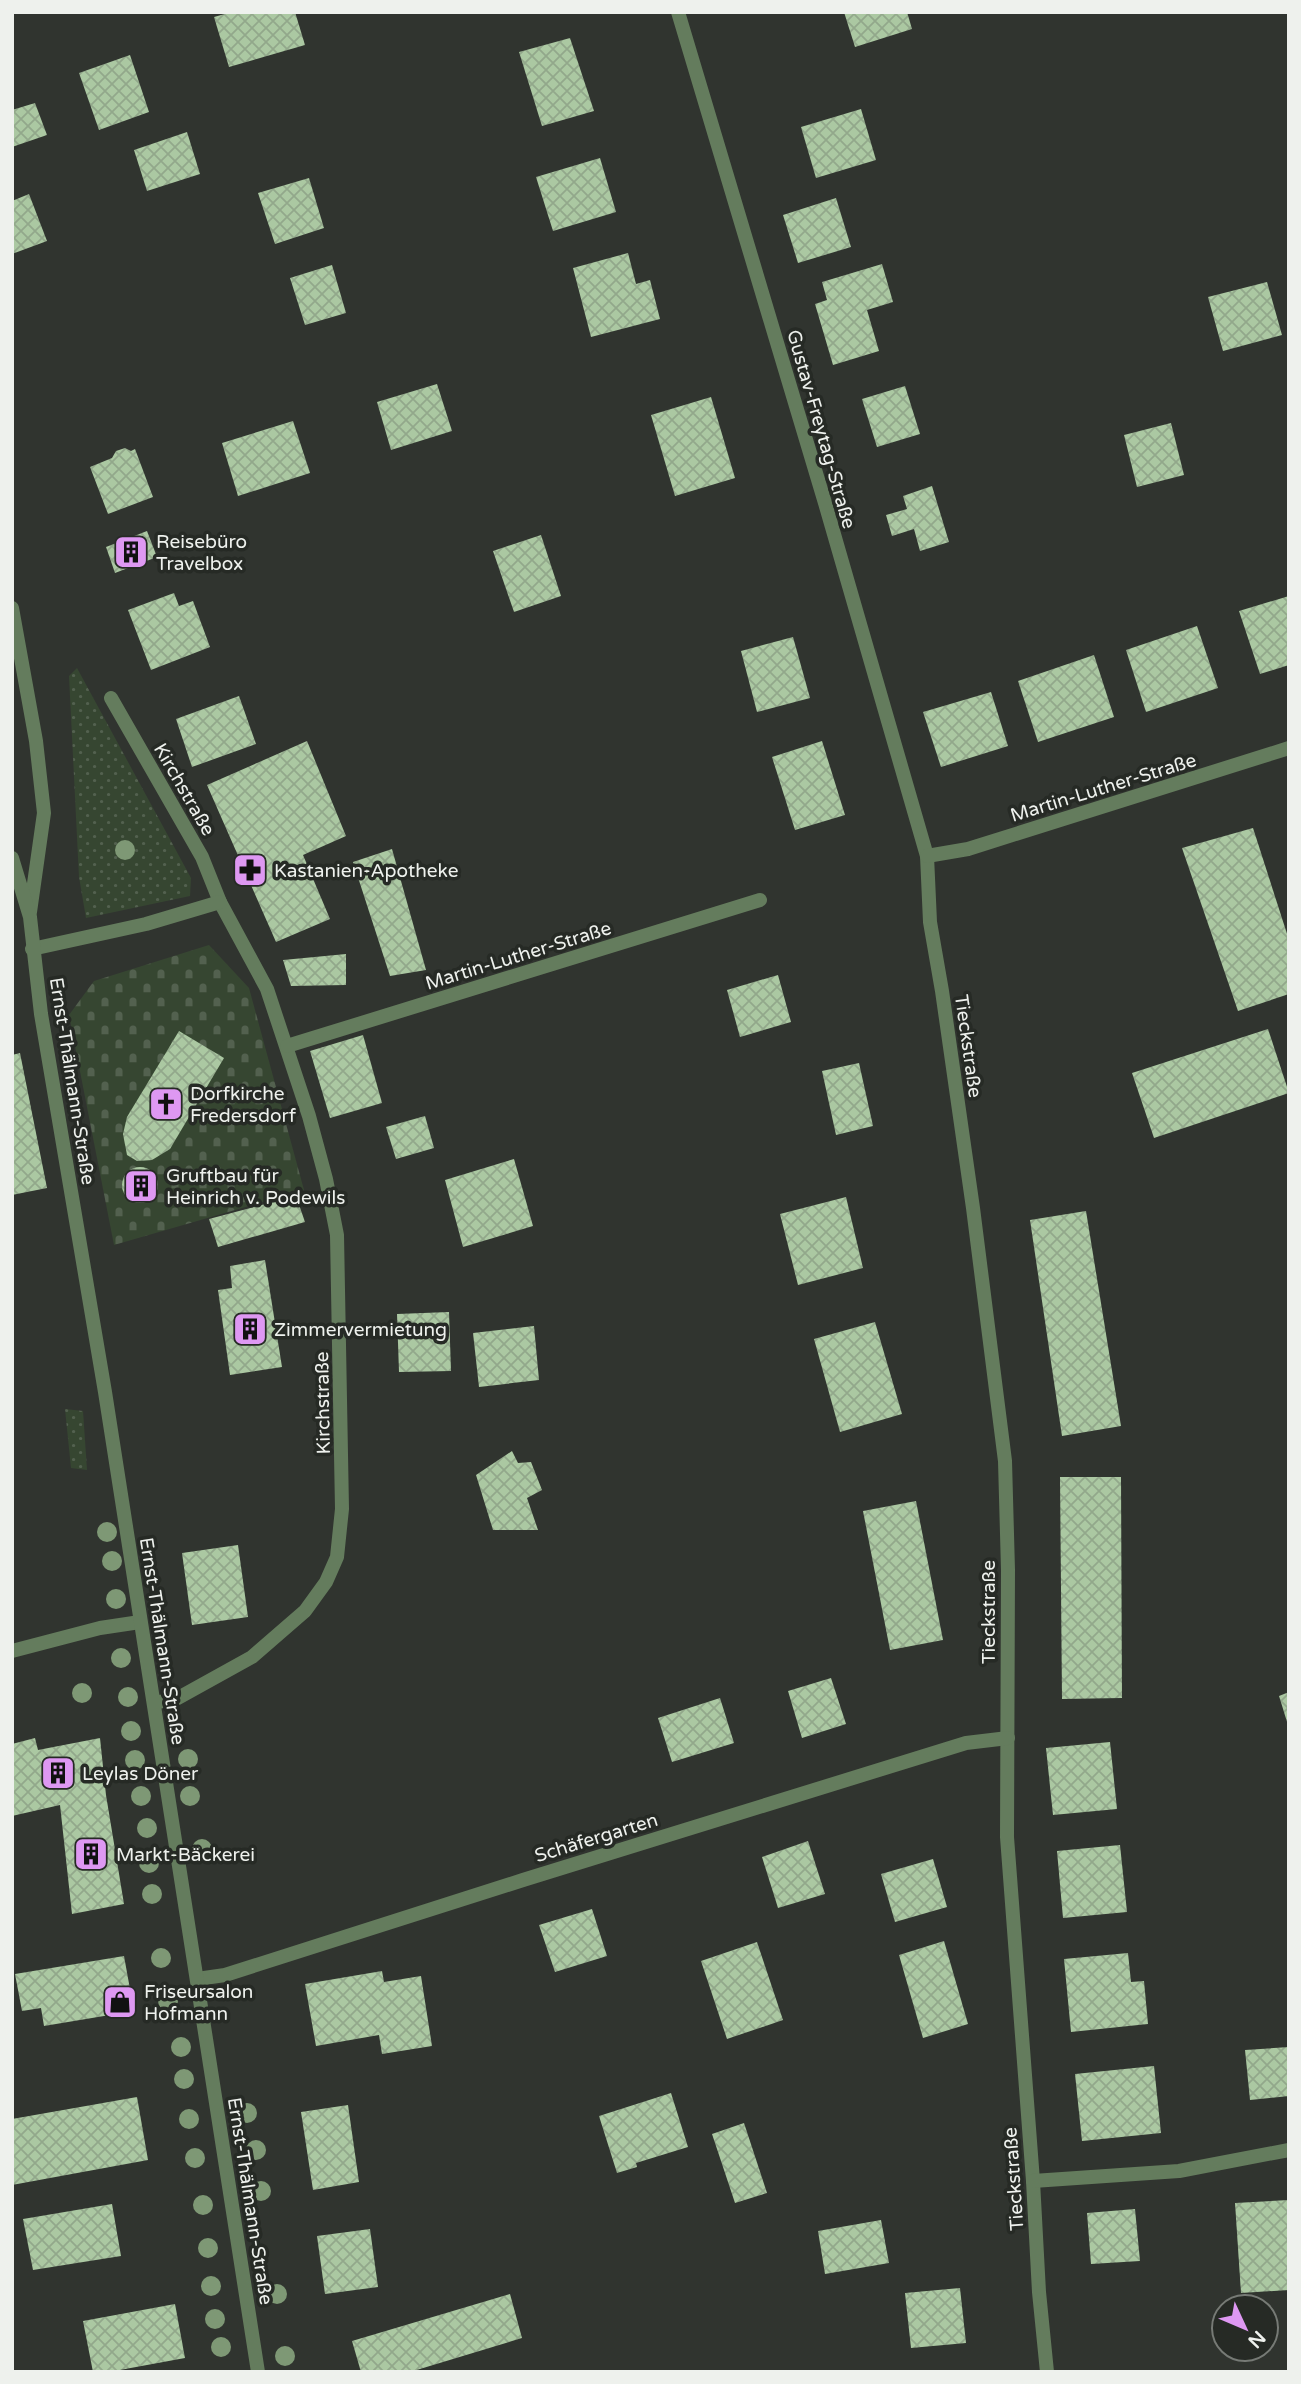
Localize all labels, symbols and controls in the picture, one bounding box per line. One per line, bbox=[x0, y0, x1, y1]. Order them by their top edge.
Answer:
street label: Gustav-Freytag-Straße bbox=[782, 327, 860, 531]
place label: Reisebüro Travelbox bbox=[156, 531, 247, 575]
building icon: Reisebüro Travelbox bbox=[112, 533, 150, 571]
street label: Kirchstraße bbox=[149, 740, 219, 839]
street label: Martin-Luther-Straße bbox=[1008, 749, 1199, 827]
pharmacy icon: Kastanien-Apotheke bbox=[231, 851, 269, 889]
place label: Kastanien-Apotheke bbox=[274, 860, 459, 882]
street label: Martin-Luther-Straße bbox=[423, 917, 614, 995]
street label: Ernst-Thälmann-Straße bbox=[45, 976, 99, 1186]
street label: Tieckstraße bbox=[950, 993, 986, 1099]
place label: Dorfkirche Fredersdorf bbox=[190, 1083, 297, 1127]
church icon: Dorfkirche Fredersdorf bbox=[147, 1085, 185, 1123]
place label: Gruftbau für Heinrich v. Podewils bbox=[166, 1165, 345, 1209]
building icon: Gruftbau für Heinrich v. Podewils bbox=[122, 1167, 160, 1205]
building icon: Zimmervermietung bbox=[231, 1310, 269, 1348]
place label: Zimmervermietung bbox=[274, 1319, 447, 1341]
street label: Kirchstraße bbox=[311, 1351, 335, 1455]
street label: Ernst-Thälmann-Straße bbox=[135, 1536, 189, 1746]
street label: Tieckstraße bbox=[978, 1560, 1000, 1664]
building icon: Leylas Döner bbox=[39, 1754, 77, 1792]
place label: Leylas Döner bbox=[82, 1763, 199, 1785]
street label: Schäfergarten bbox=[532, 1809, 661, 1867]
building icon: Markt-Bäckerei bbox=[72, 1835, 110, 1873]
place label: Markt-Bäckerei bbox=[116, 1844, 255, 1866]
place label: Friseursalon Hofmann bbox=[144, 1981, 253, 2025]
shop icon: Friseursalon Hofmann bbox=[101, 1983, 139, 2021]
street label: Ernst-Thälmann-Straße bbox=[223, 2096, 277, 2306]
street label: Tieckstraße bbox=[999, 2126, 1029, 2231]
north arrow bbox=[1210, 2293, 1280, 2363]
text: N bbox=[1243, 2326, 1270, 2352]

